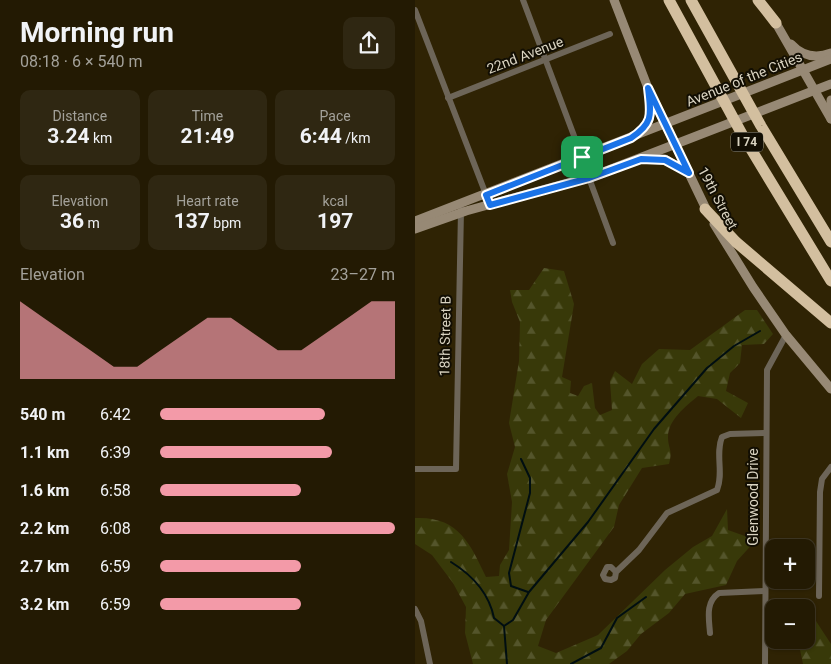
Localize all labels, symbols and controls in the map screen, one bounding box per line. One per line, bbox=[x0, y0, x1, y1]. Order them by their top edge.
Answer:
text: Morning run bbox=[20, 16, 174, 49]
button: share bbox=[343, 17, 395, 69]
street label: 22nd Avenue bbox=[484, 33, 566, 77]
street label: Avenue of the Cities bbox=[684, 48, 804, 110]
text: 08:18 · 6 × 540 m bbox=[20, 52, 142, 71]
text: Distance bbox=[53, 108, 107, 124]
text: Time bbox=[192, 108, 223, 124]
text: Pace bbox=[320, 108, 351, 124]
text: 3.24 bbox=[47, 124, 90, 148]
text: 21:49 bbox=[180, 124, 235, 148]
text: 6:44 bbox=[300, 124, 342, 148]
text: km bbox=[90, 130, 112, 146]
text: /km bbox=[342, 130, 371, 146]
road number: I 74 bbox=[731, 132, 763, 152]
pin bbox=[561, 136, 603, 178]
icon: arrive bbox=[568, 143, 596, 171]
street label: 19th Street bbox=[695, 164, 741, 232]
text: Elevation bbox=[51, 193, 108, 209]
text: Heart rate bbox=[176, 193, 239, 209]
text: kcal bbox=[323, 193, 348, 209]
text: 36 bbox=[60, 209, 84, 233]
text: 137 bbox=[174, 209, 210, 233]
text: 197 bbox=[317, 209, 353, 233]
text: m bbox=[84, 215, 100, 231]
text: bpm bbox=[210, 215, 241, 231]
text: Elevation bbox=[20, 265, 85, 284]
text: 23–27 m bbox=[331, 265, 395, 284]
street label: 18th Street B bbox=[436, 296, 454, 376]
text: 540 m bbox=[20, 405, 65, 424]
text: 6:42 bbox=[100, 405, 131, 424]
text: 1.1 km bbox=[20, 443, 69, 462]
text: 6:39 bbox=[100, 443, 131, 462]
street label: Glenwood Drive bbox=[745, 448, 761, 546]
text: 1.6 km bbox=[20, 481, 69, 500]
text: 6:58 bbox=[100, 481, 131, 500]
text: 2.2 km bbox=[20, 519, 69, 538]
text: 6:08 bbox=[100, 519, 131, 538]
map controls bbox=[765, 539, 815, 649]
button: + bbox=[765, 539, 815, 589]
text: 2.7 km bbox=[20, 557, 69, 576]
text: 6:59 bbox=[100, 557, 131, 576]
text: 3.2 km bbox=[20, 595, 69, 614]
text: 6:59 bbox=[100, 595, 131, 614]
button: − bbox=[765, 599, 815, 649]

